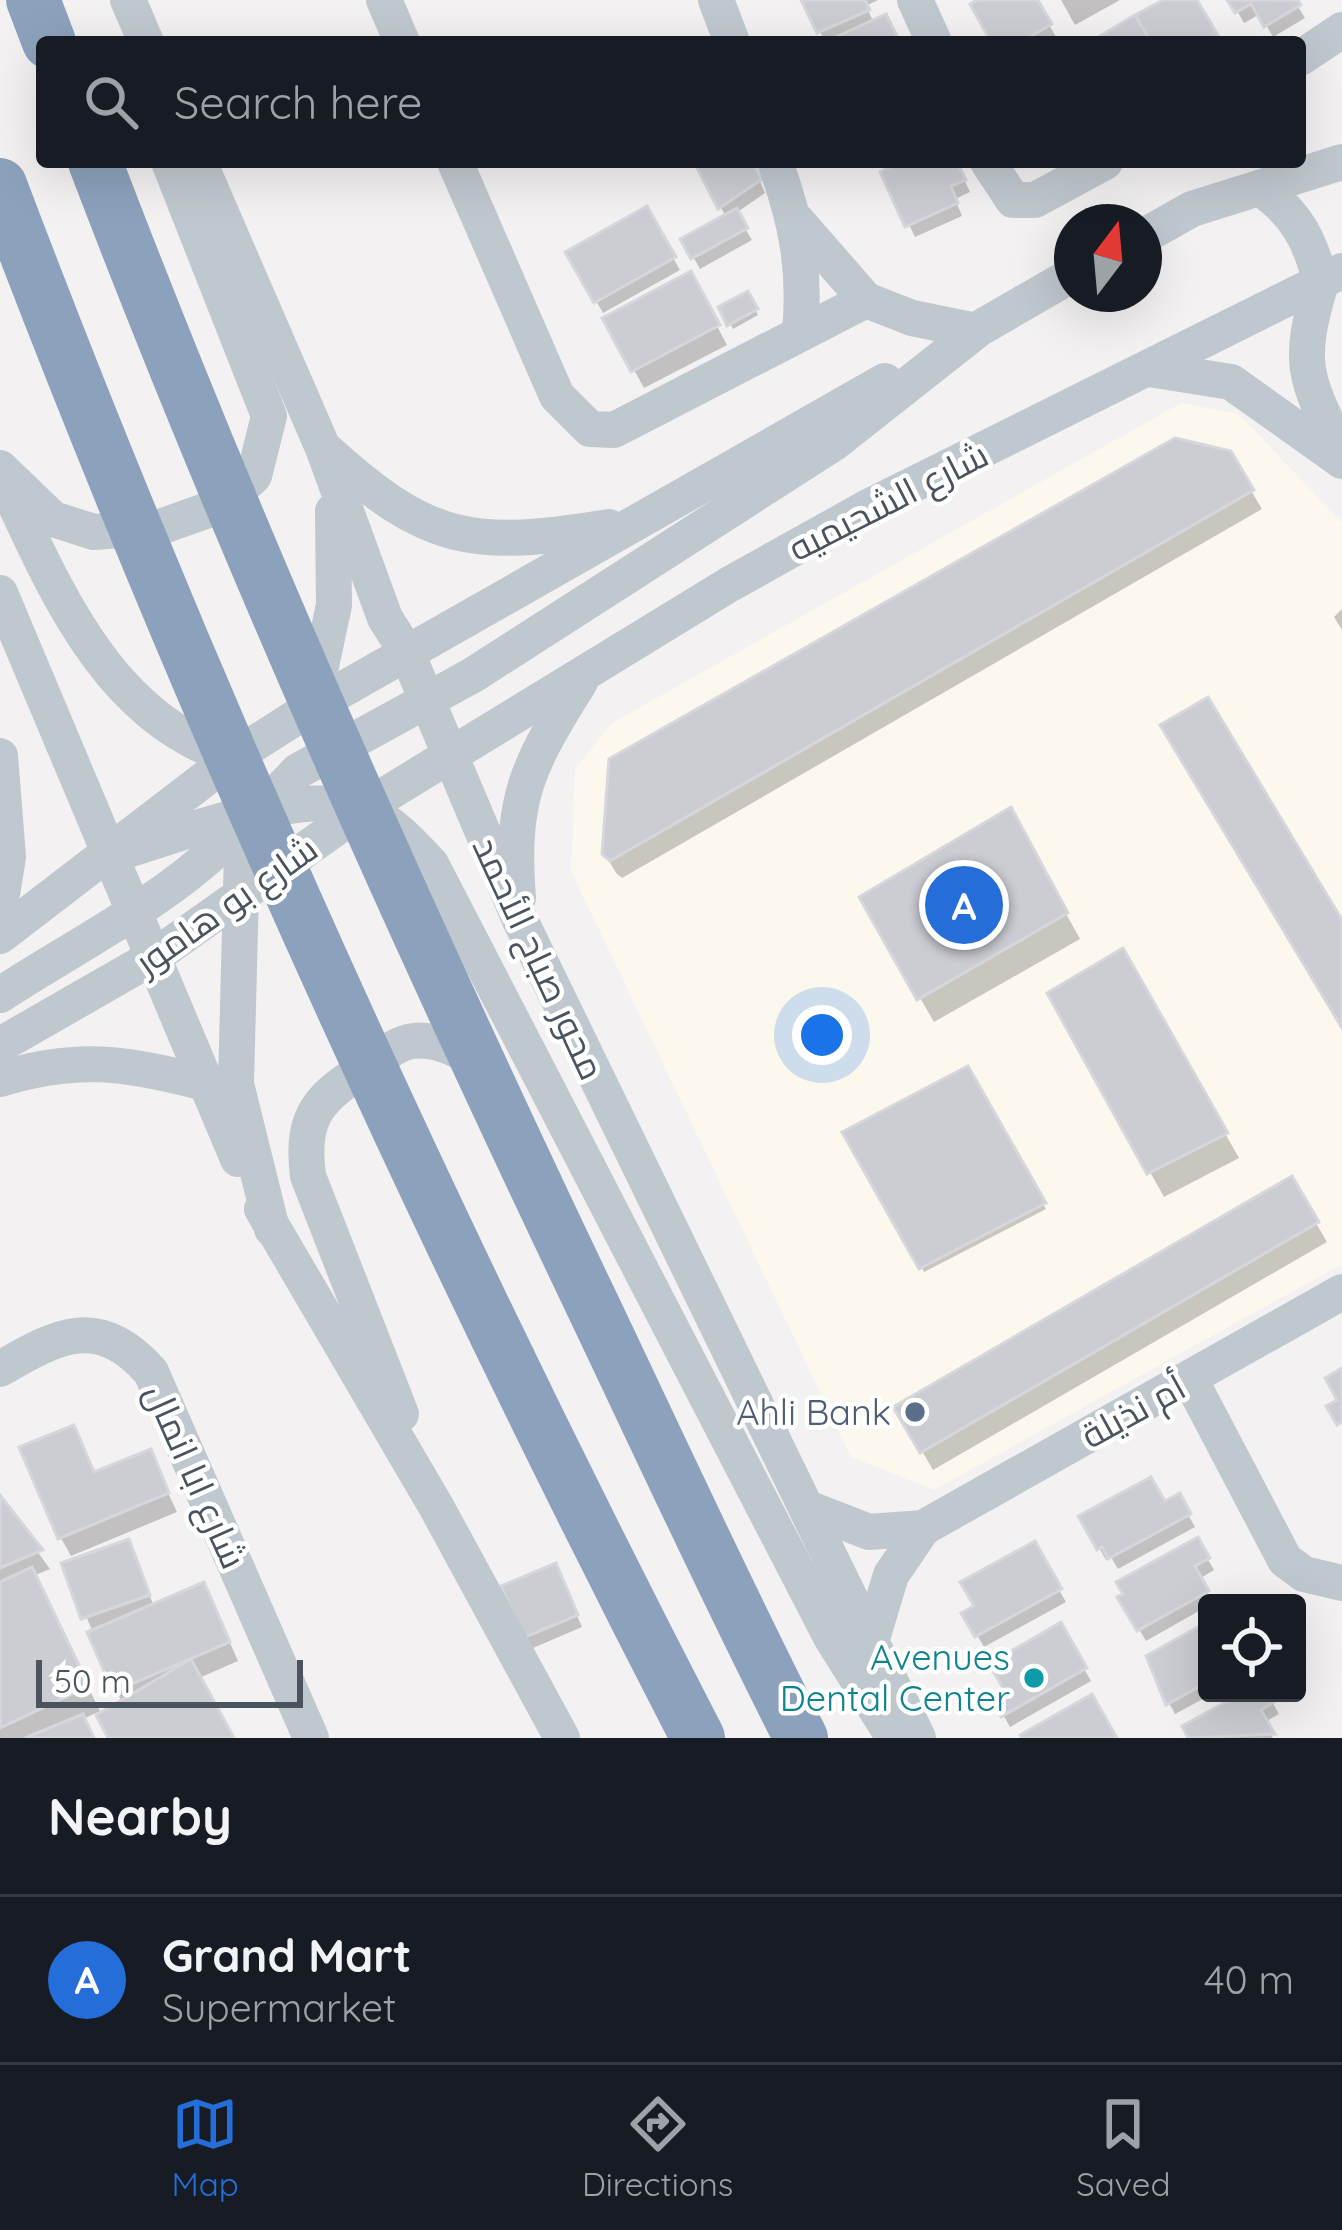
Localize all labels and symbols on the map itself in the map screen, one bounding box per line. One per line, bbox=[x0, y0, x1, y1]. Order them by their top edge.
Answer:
north arrow bbox=[1054, 204, 1162, 312]
street label: شارع الشحيميه bbox=[780, 431, 997, 573]
street label: شارع بو هامور bbox=[124, 825, 327, 988]
street label: محور صباح الأحمد bbox=[461, 829, 615, 1088]
pin: A bbox=[925, 860, 1003, 950]
your location bbox=[792, 1005, 852, 1065]
street label: أم نذيلة bbox=[1073, 1364, 1194, 1460]
street label: شارع ابا انمال bbox=[133, 1376, 257, 1576]
place label: Ahli Bank bbox=[736, 1389, 891, 1434]
marker: Ahli Bank bbox=[902, 1399, 928, 1425]
place label: Avenues Dental Center bbox=[780, 1634, 1010, 1720]
scale bar bbox=[36, 1654, 303, 1707]
marker: Avenues Dental Center bbox=[1021, 1665, 1047, 1691]

